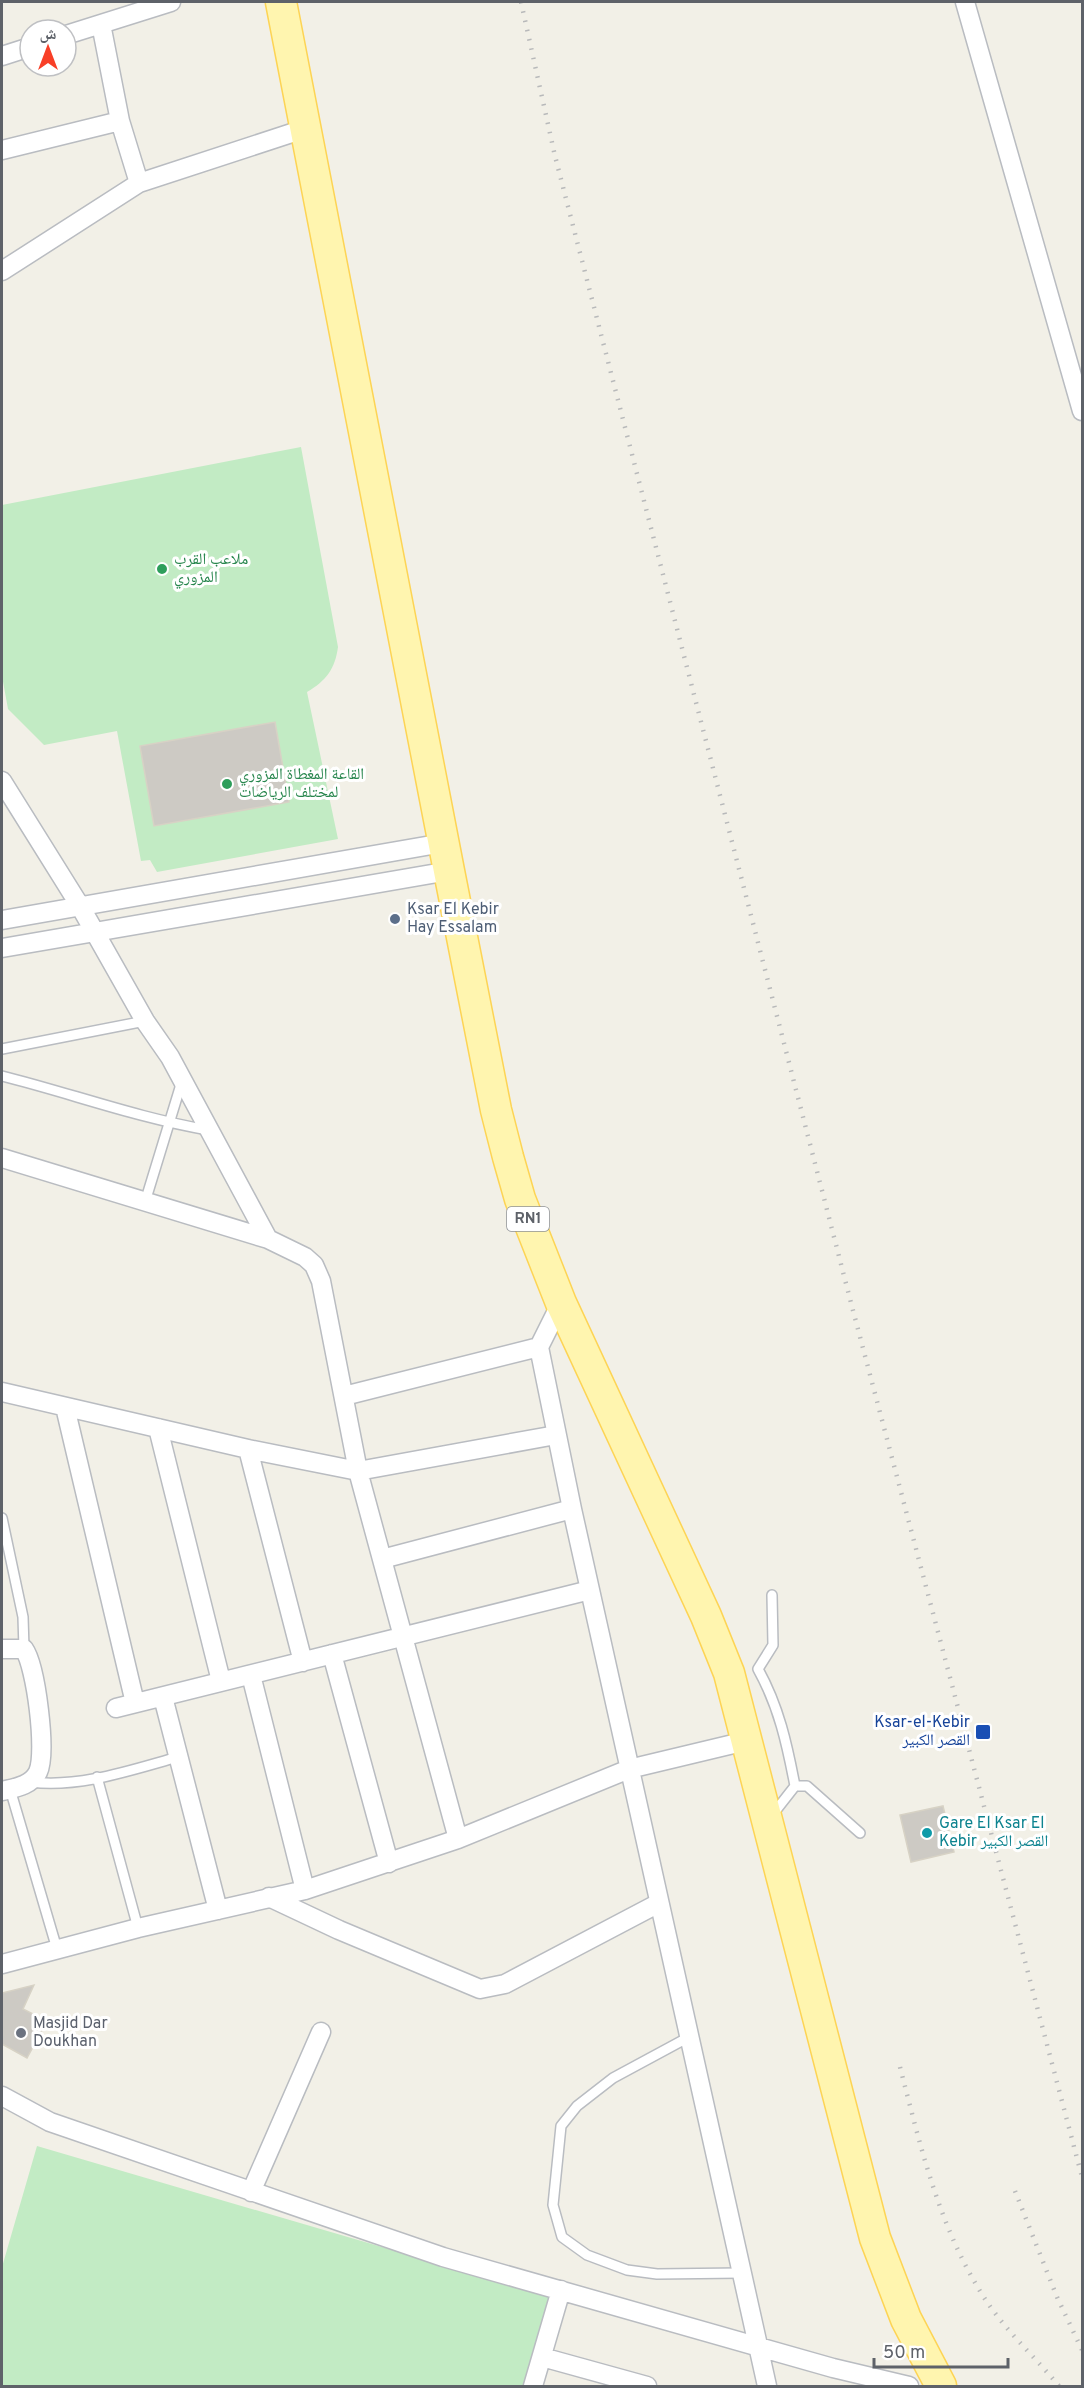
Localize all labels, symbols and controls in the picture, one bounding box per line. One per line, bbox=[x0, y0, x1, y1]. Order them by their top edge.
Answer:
north arrow bbox=[18, 18, 78, 78]
text: ش bbox=[40, 25, 57, 45]
place label: ملاعب القرب المزوري bbox=[174, 550, 248, 589]
marker: ملاعب القرب المزوري bbox=[155, 562, 169, 576]
place label: القاعة المغطاة المزوري لمختلف الرياضات bbox=[239, 765, 364, 803]
marker: القاعة المغطاة المزوري لمختلف الرياضات bbox=[220, 777, 234, 791]
place label: Ksar El Kebir Hay Essalam bbox=[407, 900, 499, 938]
marker: Ksar El Kebir Hay Essalam bbox=[388, 912, 402, 926]
road number: RN1 bbox=[507, 1207, 549, 1231]
place label: Ksar-el-Kebir القصر الكبير bbox=[874, 1713, 970, 1751]
marker: Ksar-el-Kebir القصر الكبير bbox=[974, 1723, 992, 1741]
place label: Gare El Ksar El Kebir القصر الكبير bbox=[939, 1814, 1048, 1852]
marker: Gare El Ksar El Kebir القصر الكبير bbox=[920, 1826, 934, 1840]
place label: Masjid Dar Doukhan bbox=[33, 2014, 108, 2052]
marker: Masjid Dar Doukhan bbox=[14, 2026, 28, 2040]
scale bar bbox=[874, 2331, 1008, 2369]
text: 50 m bbox=[883, 2342, 925, 2365]

